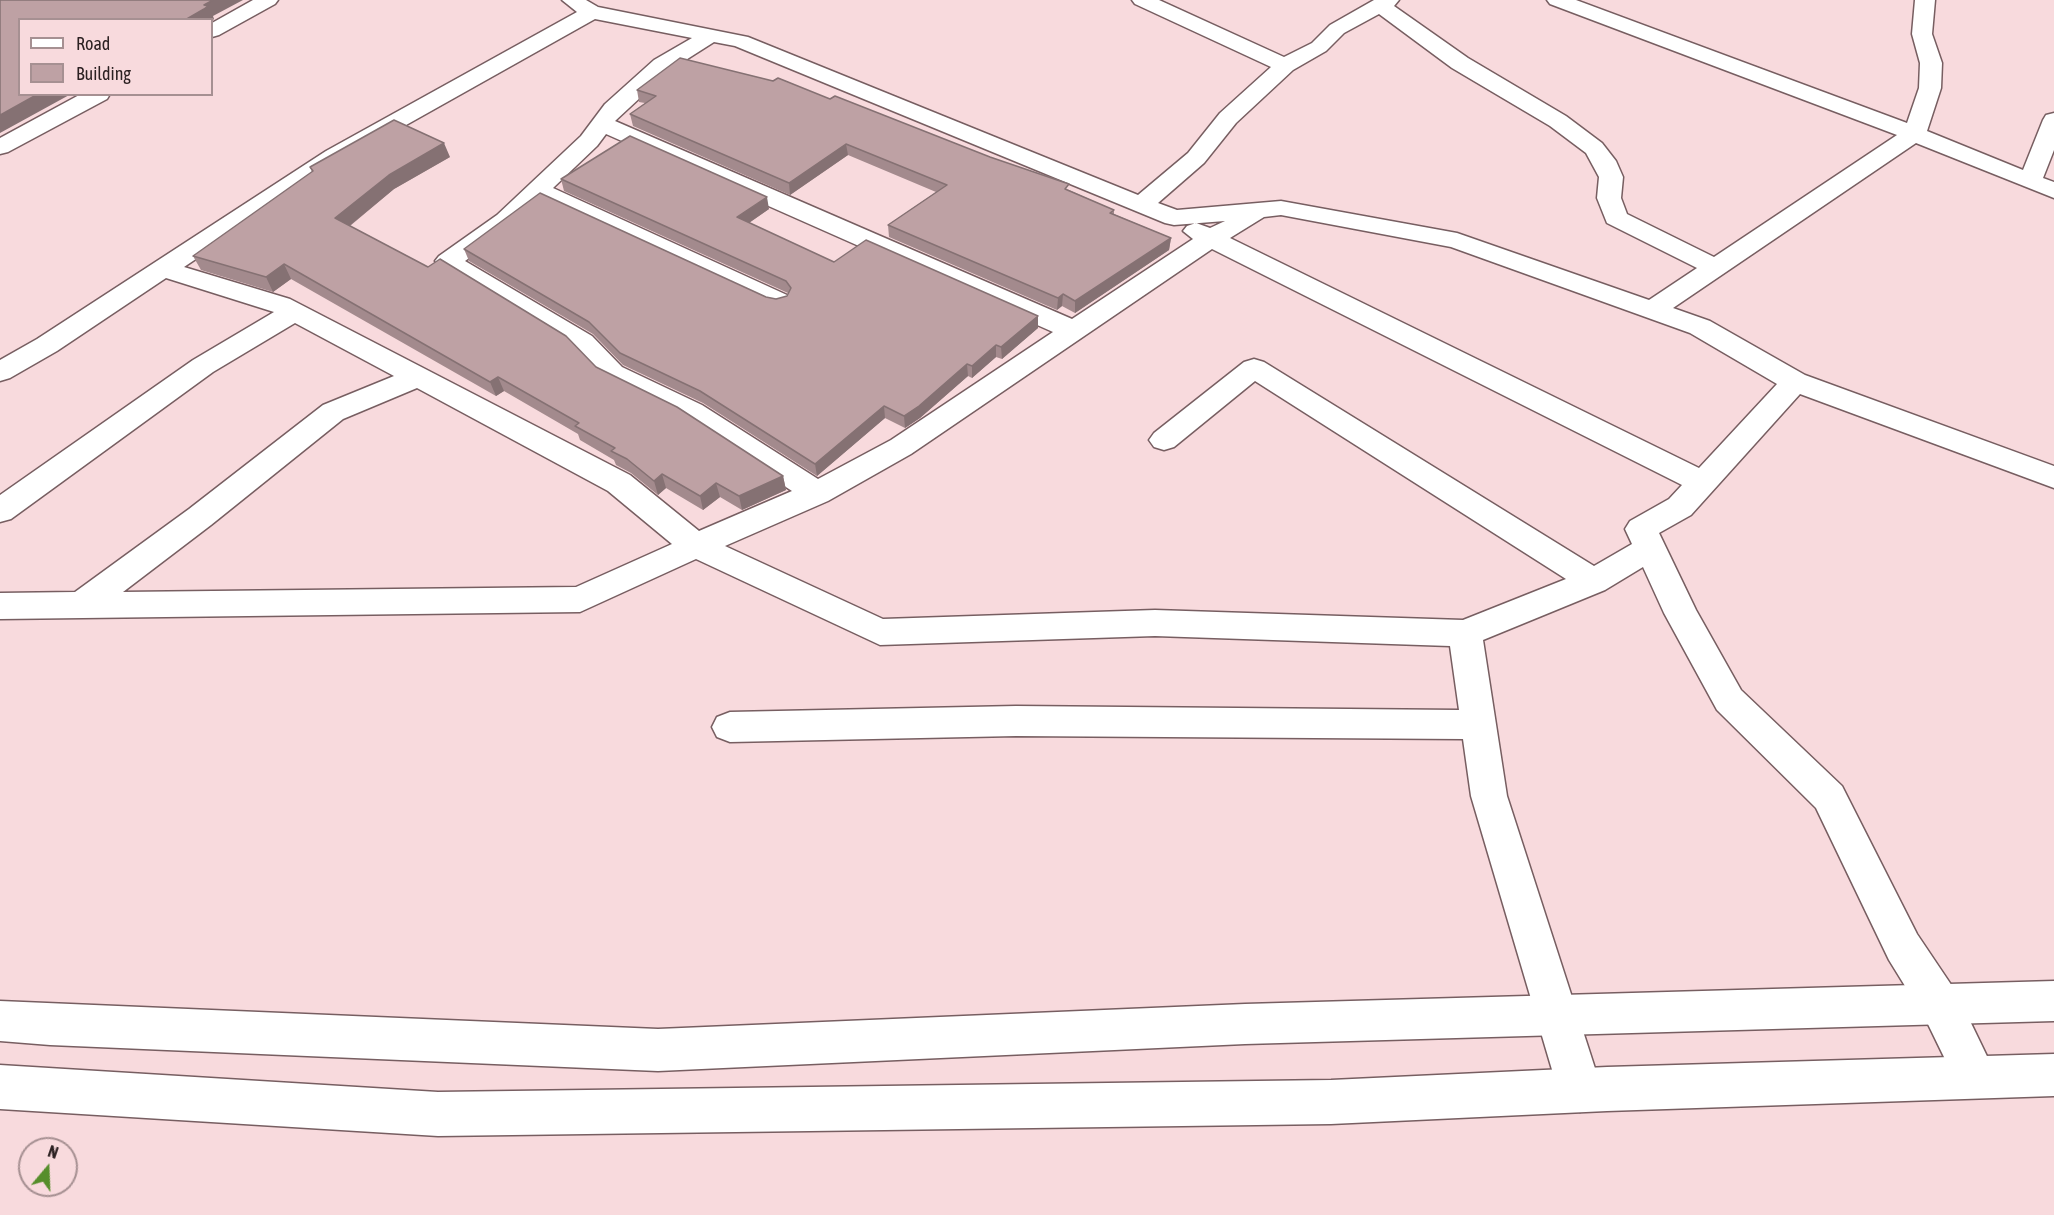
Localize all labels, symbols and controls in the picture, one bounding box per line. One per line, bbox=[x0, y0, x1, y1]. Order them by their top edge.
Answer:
legend bbox=[18, 18, 213, 96]
text: Road bbox=[76, 33, 110, 54]
text: Building bbox=[76, 63, 131, 84]
north arrow bbox=[18, 1137, 78, 1197]
text: N bbox=[46, 1142, 61, 1162]

